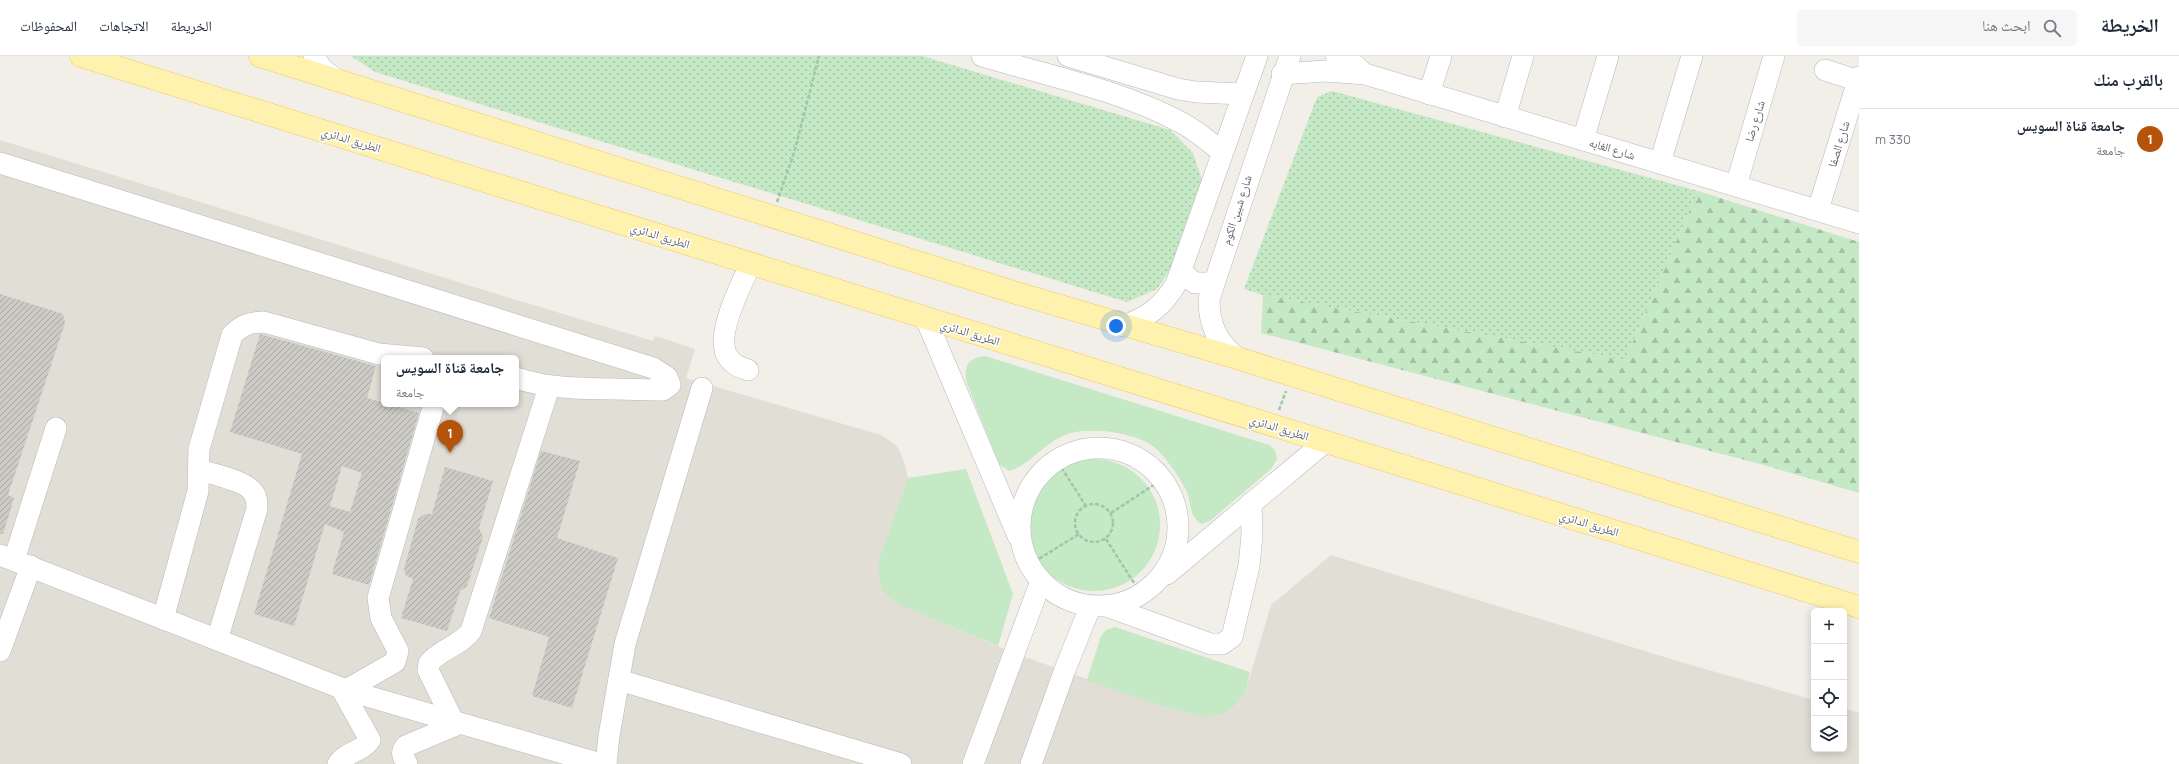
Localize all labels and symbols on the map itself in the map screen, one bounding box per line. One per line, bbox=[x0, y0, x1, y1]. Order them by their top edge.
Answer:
street label: شارع رضا bbox=[1740, 98, 1769, 144]
street label: شارع الصفا bbox=[1823, 119, 1854, 169]
street label: الطريق الدائري bbox=[319, 122, 383, 159]
street label: شارع الغابه bbox=[1587, 133, 1637, 164]
street label: شارع شبين الكوم bbox=[1217, 173, 1256, 247]
street label: الطريق الدائري bbox=[628, 218, 692, 255]
street label: الطريق الدائري bbox=[938, 315, 1002, 352]
your location bbox=[1106, 316, 1126, 336]
street label: الطريق الدائري bbox=[1247, 410, 1311, 447]
pin: 1 bbox=[437, 420, 463, 453]
street label: الطريق الدائري bbox=[1557, 506, 1621, 543]

